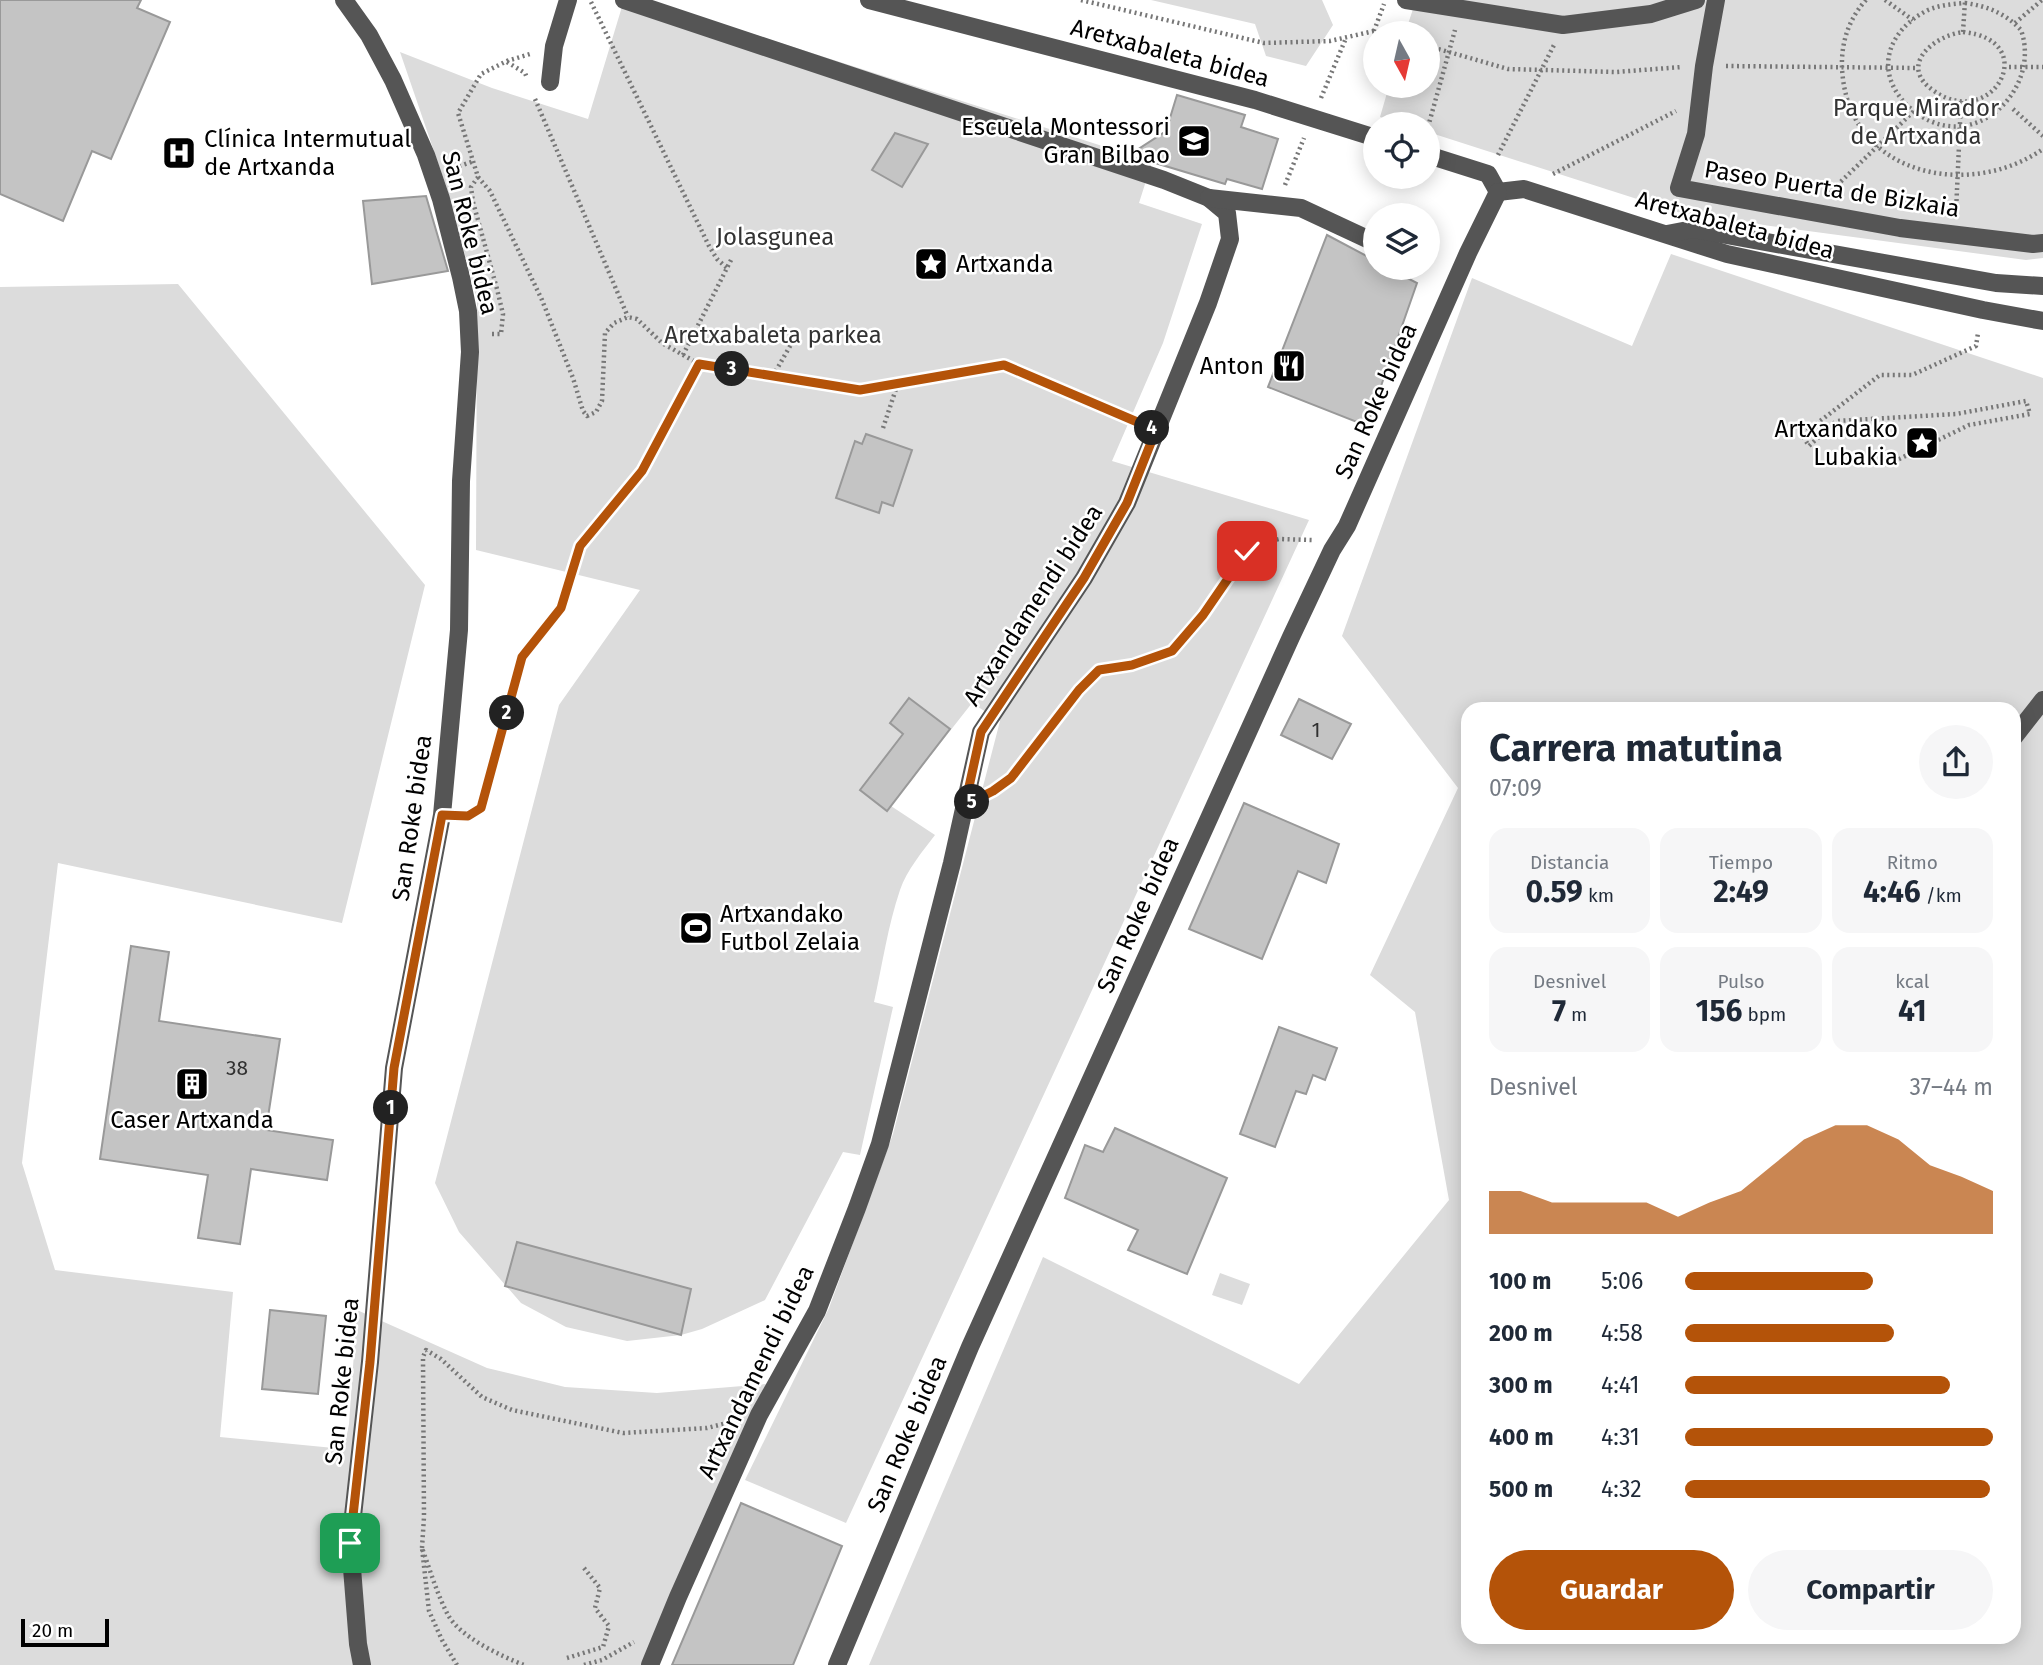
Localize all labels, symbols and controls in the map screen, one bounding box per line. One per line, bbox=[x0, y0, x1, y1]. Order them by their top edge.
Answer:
street label: Aretxabaleta bidea bbox=[1068, 13, 1272, 93]
north arrow bbox=[1363, 21, 1440, 98]
map controls bbox=[1363, 21, 1440, 280]
park label: Parque Mirador de Artxanda bbox=[1833, 94, 2000, 150]
button: locate bbox=[1363, 112, 1440, 189]
place label: Escuela Montessori Gran Bilbao bbox=[961, 113, 1170, 169]
school or university icon: Escuela Montessori Gran Bilbao bbox=[1175, 122, 1213, 160]
place label: Clínica Intermutual de Artxanda bbox=[204, 125, 411, 181]
hospital icon: Clínica Intermutual de Artxanda bbox=[160, 134, 198, 172]
street label: San Roke bidea bbox=[436, 148, 504, 318]
street label: Paseo Puerta de Bizkaia bbox=[1702, 155, 1962, 223]
street label: Aretxabaleta bidea bbox=[1633, 185, 1837, 265]
button: layers bbox=[1363, 203, 1440, 280]
park label: Jolasgunea bbox=[716, 223, 834, 251]
place icon: Artxanda bbox=[912, 245, 950, 283]
place label: Artxanda bbox=[956, 250, 1054, 278]
street label: San Roke bidea bbox=[1329, 319, 1423, 483]
park label: Aretxabaleta parkea bbox=[664, 321, 882, 349]
restaurant icon: Anton bbox=[1270, 347, 1308, 385]
pin: 3 bbox=[714, 352, 750, 386]
place label: Anton bbox=[1200, 352, 1264, 380]
text: 3 bbox=[727, 357, 736, 380]
pin: 4 bbox=[1134, 410, 1170, 446]
place label: Artxandako Lubakia bbox=[1774, 415, 1898, 471]
text: 4 bbox=[1146, 416, 1157, 439]
place icon: Artxandako Lubakia bbox=[1903, 424, 1941, 462]
street label: Artxandamendi bidea bbox=[958, 499, 1108, 711]
pin bbox=[1217, 521, 1277, 581]
icon: check bbox=[1228, 532, 1266, 570]
pin: 2 bbox=[490, 696, 524, 730]
text: 2 bbox=[502, 701, 511, 724]
house number: 1 bbox=[1311, 717, 1321, 743]
text: Carrera matutina bbox=[1489, 725, 1783, 771]
button: share bbox=[1919, 725, 1993, 799]
street label: San Roke bidea bbox=[386, 733, 438, 903]
text: 07:09 bbox=[1489, 774, 1542, 802]
pin: 5 bbox=[954, 784, 990, 820]
text: 5 bbox=[966, 790, 977, 813]
street label: San Roke bidea bbox=[1091, 833, 1185, 997]
text: Distancia bbox=[1530, 851, 1609, 874]
text: Tiempo bbox=[1709, 851, 1773, 874]
text: Ritmo bbox=[1887, 851, 1938, 874]
text: 0.59 bbox=[1525, 874, 1583, 910]
text: 2:49 bbox=[1713, 874, 1769, 910]
text: 4:46 bbox=[1863, 874, 1921, 910]
text: km bbox=[1583, 884, 1614, 907]
text: /km bbox=[1921, 884, 1962, 907]
place label: Artxandako Futbol Zelaia bbox=[720, 900, 860, 956]
sports icon: Artxandako Futbol Zelaia bbox=[677, 909, 715, 947]
text: Desnivel bbox=[1533, 970, 1606, 993]
text: Pulso bbox=[1717, 970, 1765, 993]
text: kcal bbox=[1895, 970, 1929, 993]
text: 7 bbox=[1552, 993, 1566, 1029]
text: 156 bbox=[1696, 993, 1743, 1029]
text: 41 bbox=[1898, 993, 1927, 1029]
text: m bbox=[1566, 1003, 1587, 1026]
text: bpm bbox=[1743, 1003, 1786, 1026]
house number: 38 bbox=[226, 1055, 248, 1081]
building icon: Caser Artxanda bbox=[173, 1065, 211, 1103]
text: Desnivel bbox=[1489, 1073, 1578, 1101]
text: 37–44 m bbox=[1909, 1073, 1993, 1101]
pin: 1 bbox=[374, 1090, 408, 1126]
text: 1 bbox=[386, 1096, 395, 1119]
place label: Caser Artxanda bbox=[110, 1106, 274, 1134]
street label: Artxandamendi bidea bbox=[692, 1261, 820, 1483]
text: 100 m bbox=[1489, 1267, 1551, 1295]
text: 5:06 bbox=[1601, 1267, 1643, 1295]
street label: San Roke bidea bbox=[319, 1296, 365, 1466]
text: 200 m bbox=[1489, 1319, 1553, 1347]
text: 4:58 bbox=[1601, 1319, 1643, 1347]
street label: San Roke bidea bbox=[861, 1351, 953, 1517]
text: 300 m bbox=[1489, 1371, 1553, 1399]
text: 4:41 bbox=[1601, 1371, 1640, 1399]
text: 400 m bbox=[1489, 1423, 1554, 1451]
text: 4:31 bbox=[1601, 1423, 1640, 1451]
text: 500 m bbox=[1489, 1475, 1553, 1503]
text: 4:32 bbox=[1601, 1475, 1642, 1503]
pin bbox=[320, 1513, 380, 1573]
icon: arrive bbox=[331, 1524, 369, 1562]
button: Guardar bbox=[1489, 1550, 1734, 1630]
button: Compartir bbox=[1748, 1550, 1993, 1630]
scale bar bbox=[21, 1616, 108, 1648]
text: 20 m bbox=[32, 1619, 73, 1642]

